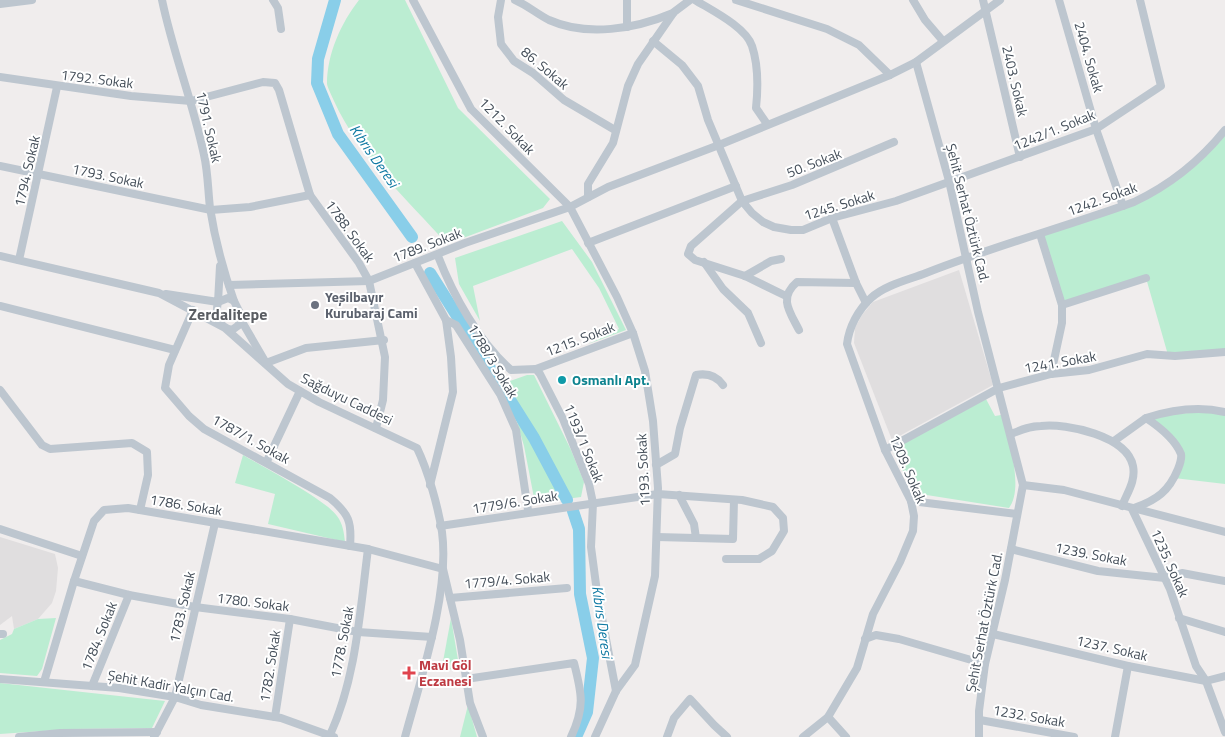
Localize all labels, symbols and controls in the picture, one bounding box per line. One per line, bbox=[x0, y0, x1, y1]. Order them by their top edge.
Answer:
street label: 2404. Sokak bbox=[1069, 19, 1110, 95]
street label: 86. Sokak bbox=[517, 41, 574, 94]
street label: 2403. Sokak bbox=[997, 43, 1034, 119]
street label: 1792. Sokak bbox=[60, 64, 135, 93]
street label: 1791. Sokak bbox=[191, 89, 228, 165]
street label: 1212. Sokak bbox=[475, 92, 540, 159]
street label: 1242/1. Sokak bbox=[1010, 104, 1098, 155]
water label: Kıbrıs Deresi bbox=[344, 119, 406, 194]
street label: 1794. Sokak bbox=[8, 133, 45, 209]
street label: Şehit Serhat Öztürk Cad. bbox=[941, 141, 996, 285]
street label: 50. Sokak bbox=[783, 142, 845, 183]
street label: 1793. Sokak bbox=[70, 158, 146, 193]
street label: 1242. Sokak bbox=[1064, 176, 1140, 221]
street label: 1245. Sokak bbox=[801, 184, 877, 225]
street label: 1788. Sokak bbox=[321, 195, 380, 267]
street label: 1789. Sokak bbox=[389, 222, 465, 267]
place label: Yeşilbayır Kurubaraj Cami bbox=[325, 286, 418, 323]
marker: Yeşilbayır Kurubaraj Cami bbox=[309, 299, 321, 311]
district label: Zerdalitepe bbox=[189, 302, 267, 326]
street label: 1215. Sokak bbox=[542, 316, 618, 361]
street label: 1788/3 Sokak bbox=[463, 320, 524, 402]
street label: 1241. Sokak bbox=[1022, 345, 1098, 378]
street label: Sağduyu Caddesi bbox=[298, 367, 397, 430]
place label: Osmanlı Apt. bbox=[572, 369, 650, 390]
marker: Osmanlı Apt. bbox=[556, 374, 568, 386]
street label: 1193/1 Sokak bbox=[559, 400, 610, 486]
street label: 1787/1. Sokak bbox=[208, 408, 294, 469]
street label: 1209. Sokak bbox=[885, 431, 932, 507]
street label: 1193. Sokak bbox=[630, 433, 655, 507]
street label: 1779/6. Sokak bbox=[471, 484, 560, 519]
street label: 1786. Sokak bbox=[148, 488, 224, 521]
street label: 1235. Sokak bbox=[1146, 525, 1195, 601]
street label: 1239. Sokak bbox=[1053, 536, 1129, 571]
street label: Şehit Serhat Öztürk Cad. bbox=[960, 550, 1007, 694]
street label: 1779/4. Sokak bbox=[463, 565, 551, 594]
street label: 1783. Sokak bbox=[163, 569, 200, 645]
water label: Kıbrıs Deresi bbox=[586, 584, 619, 662]
street label: 1780. Sokak bbox=[216, 587, 291, 616]
street label: 1784. Sokak bbox=[75, 598, 122, 674]
street label: 1778. Sokak bbox=[324, 604, 359, 680]
street label: 1782. Sokak bbox=[253, 628, 286, 704]
street label: 1237. Sokak bbox=[1074, 629, 1150, 666]
place label: Mavi Göl Eczanesi bbox=[419, 654, 472, 691]
street label: Şehit Kadir Yalçın Cad. bbox=[106, 664, 236, 707]
marker: Mavi Göl Eczanesi bbox=[403, 667, 415, 679]
street label: 1232. Sokak bbox=[991, 699, 1067, 732]

